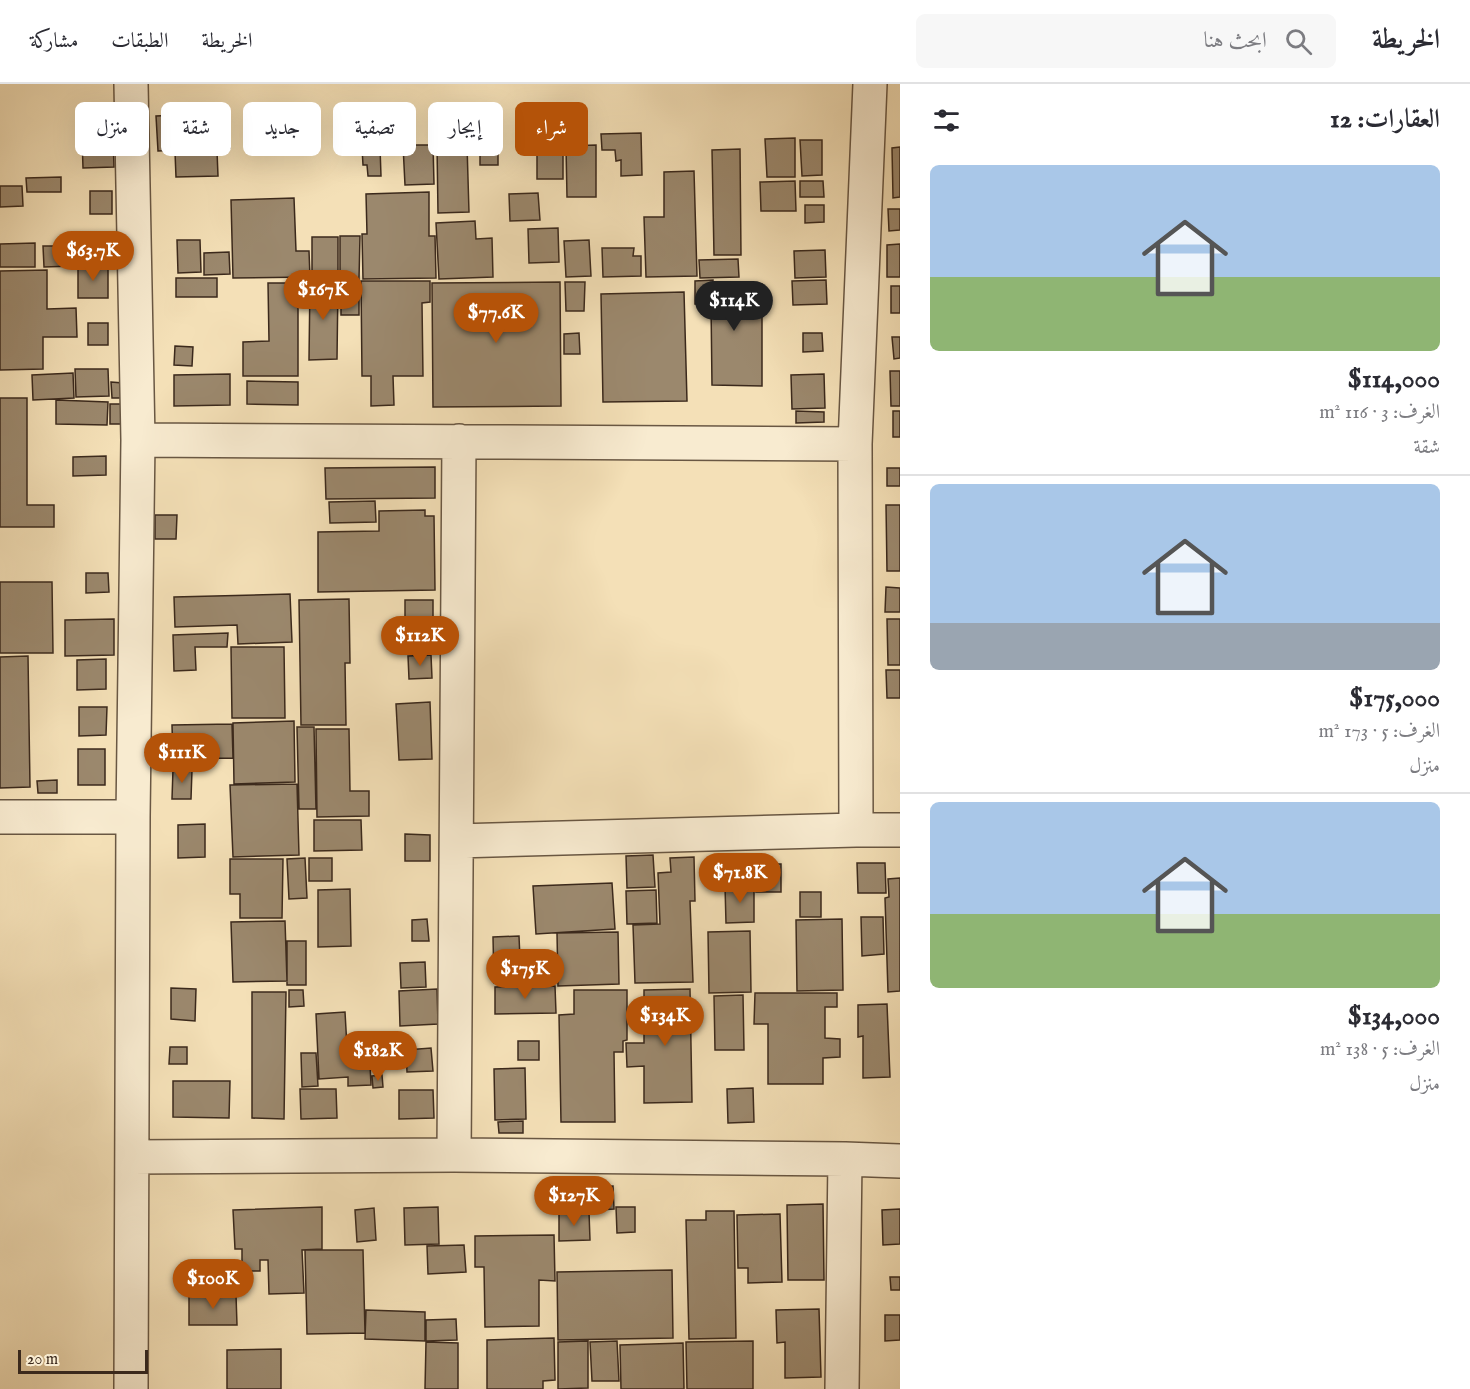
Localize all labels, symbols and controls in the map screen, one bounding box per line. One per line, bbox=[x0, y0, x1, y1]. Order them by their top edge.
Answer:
search box bbox=[916, 14, 1336, 68]
text: الخريطة bbox=[1372, 23, 1440, 58]
icon: search bbox=[1282, 25, 1315, 58]
text: ابحث هنا bbox=[1203, 27, 1267, 55]
text: مشاركة bbox=[30, 28, 78, 55]
text: الطبقات bbox=[111, 28, 168, 55]
text: الخريطة bbox=[201, 28, 253, 55]
chip: منزل bbox=[75, 102, 149, 156]
chip: شقة bbox=[161, 102, 231, 156]
chip: جديد bbox=[243, 102, 321, 156]
chip: تصفية bbox=[333, 102, 416, 156]
chip: إيجار bbox=[428, 102, 503, 156]
chip: شراء bbox=[515, 102, 588, 156]
text: العقارات: 12 bbox=[1330, 103, 1440, 136]
icon: filters bbox=[930, 104, 963, 137]
icon: home bbox=[1131, 204, 1239, 312]
pin: $63.7K bbox=[44, 231, 142, 282]
text: $63.7K bbox=[66, 238, 120, 263]
pin: $167K bbox=[281, 270, 365, 321]
text: $167K bbox=[298, 277, 348, 302]
pin: $114K bbox=[692, 281, 776, 332]
text: $114K bbox=[709, 288, 759, 313]
pin: $77.6K bbox=[447, 293, 545, 344]
text: $77.6K bbox=[468, 300, 524, 325]
text: $114,000 bbox=[1348, 363, 1440, 396]
text: الغرف: 3 · 116 m² bbox=[1319, 400, 1440, 425]
text: شقة bbox=[1414, 435, 1440, 460]
icon: home bbox=[1131, 523, 1239, 631]
pin: $112K bbox=[378, 616, 462, 667]
text: $112K bbox=[395, 623, 445, 648]
text: $175,000 bbox=[1349, 682, 1440, 715]
text: الغرف: 5 · 173 m² bbox=[1319, 719, 1440, 744]
pin: $111K bbox=[140, 733, 224, 784]
text: $111K bbox=[158, 740, 206, 765]
text: منزل bbox=[1409, 754, 1440, 779]
icon: home bbox=[1131, 841, 1239, 949]
pin: $71.8K bbox=[691, 853, 789, 904]
text: $71.8K bbox=[713, 860, 767, 885]
pin: $175K bbox=[483, 949, 567, 1000]
text: $175K bbox=[500, 956, 550, 981]
pin: $134K bbox=[623, 996, 707, 1047]
text: $134,000 bbox=[1348, 1000, 1440, 1033]
text: $134K bbox=[640, 1003, 690, 1028]
pin: $182K bbox=[336, 1031, 420, 1082]
text: الغرف: 5 · 138 m² bbox=[1320, 1037, 1440, 1062]
text: $182K bbox=[353, 1038, 403, 1063]
text: منزل bbox=[1409, 1072, 1440, 1097]
pin: $127K bbox=[532, 1176, 616, 1227]
text: $127K bbox=[548, 1183, 600, 1208]
pin: $100K bbox=[171, 1259, 255, 1310]
text: $100K bbox=[187, 1266, 239, 1291]
scale bar bbox=[18, 1347, 148, 1374]
text: 20 m bbox=[27, 1350, 58, 1370]

